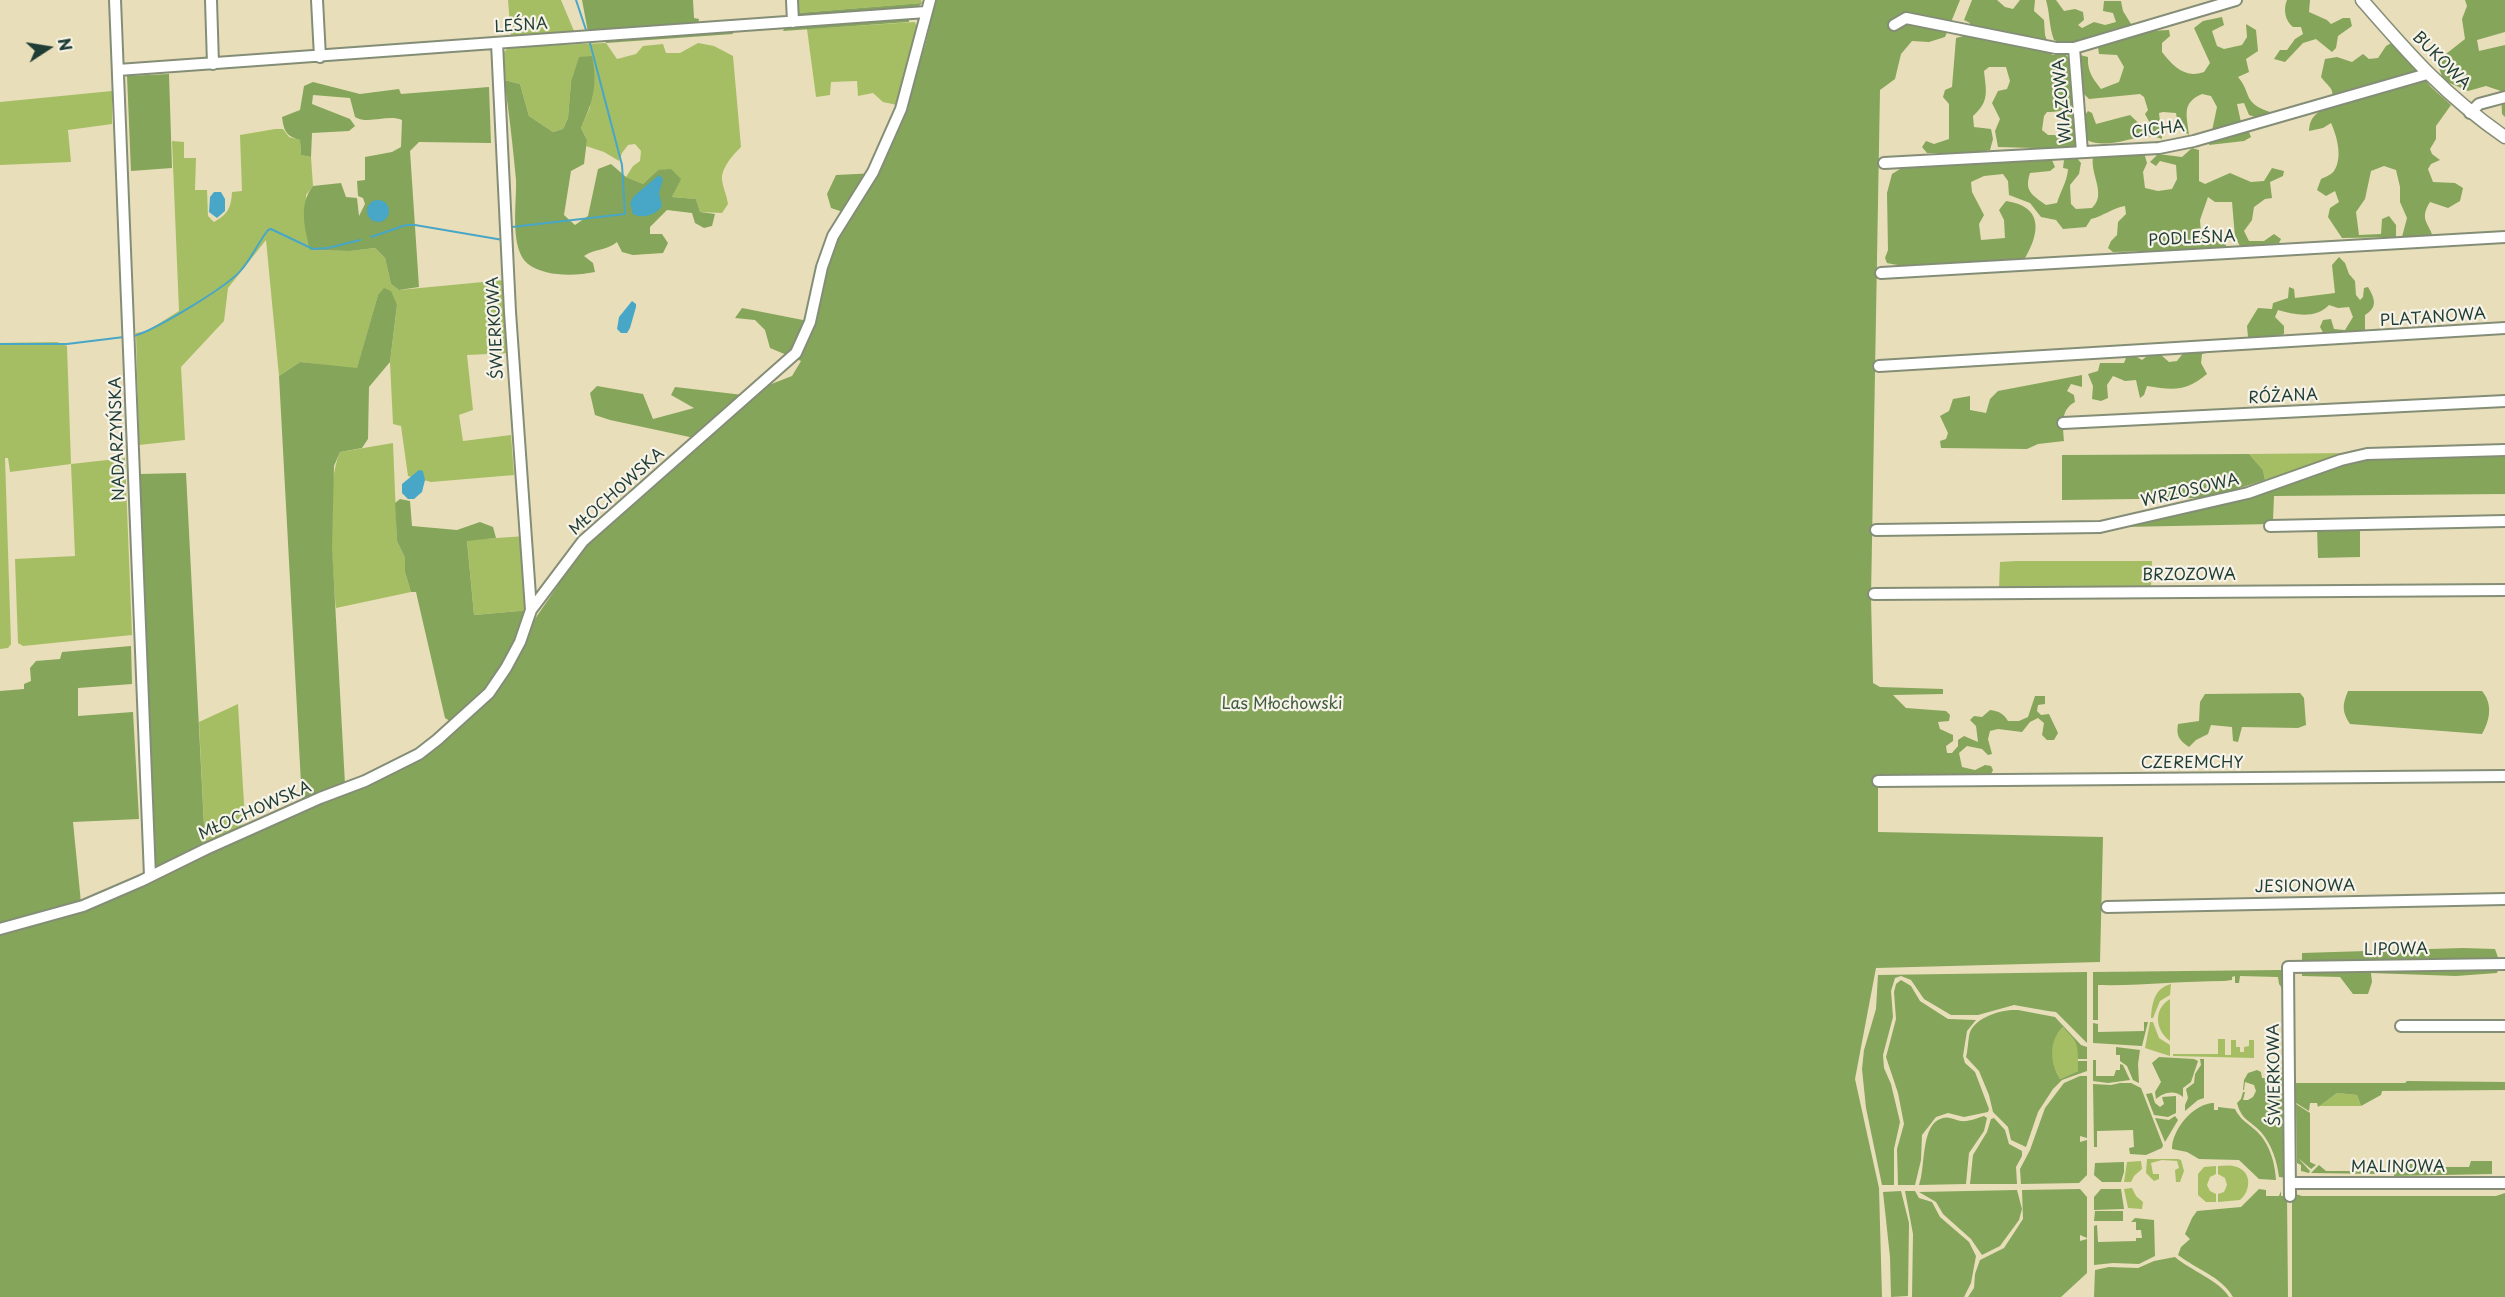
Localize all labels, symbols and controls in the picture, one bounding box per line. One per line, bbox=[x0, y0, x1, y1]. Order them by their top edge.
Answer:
street label: LEŚNA bbox=[494, 15, 548, 37]
north arrow bbox=[18, 18, 78, 78]
street label: BUKOWA bbox=[2408, 28, 2474, 94]
text: N bbox=[53, 36, 79, 53]
street label: WIĄZOWA bbox=[2050, 58, 2076, 144]
street label: CICHA bbox=[2130, 117, 2186, 143]
street label: PODLEŚNA bbox=[2148, 227, 2236, 251]
street label: ŚWIERKOWA bbox=[484, 276, 508, 380]
street label: PLATANOWA bbox=[2379, 305, 2487, 331]
street label: NADARZYŃSKA bbox=[106, 376, 130, 502]
street label: RÓŻANA bbox=[2248, 386, 2318, 408]
street label: MŁOCHOWSKA bbox=[566, 444, 668, 540]
street label: WRZOSOWA bbox=[2139, 470, 2241, 512]
street label: BRZOZOWA bbox=[2142, 566, 2236, 586]
park label: Las Młochowski bbox=[1221, 695, 1343, 715]
street label: CZEREMCHY bbox=[2141, 754, 2243, 774]
street label: MŁOCHOWSKA bbox=[196, 778, 314, 844]
street label: JESIONOWA bbox=[2255, 877, 2355, 897]
street label: LIPOWA bbox=[2364, 940, 2428, 960]
street label: ŚWIERKOWA bbox=[2265, 1023, 2285, 1127]
street label: MALINOWA bbox=[2351, 1158, 2445, 1178]

